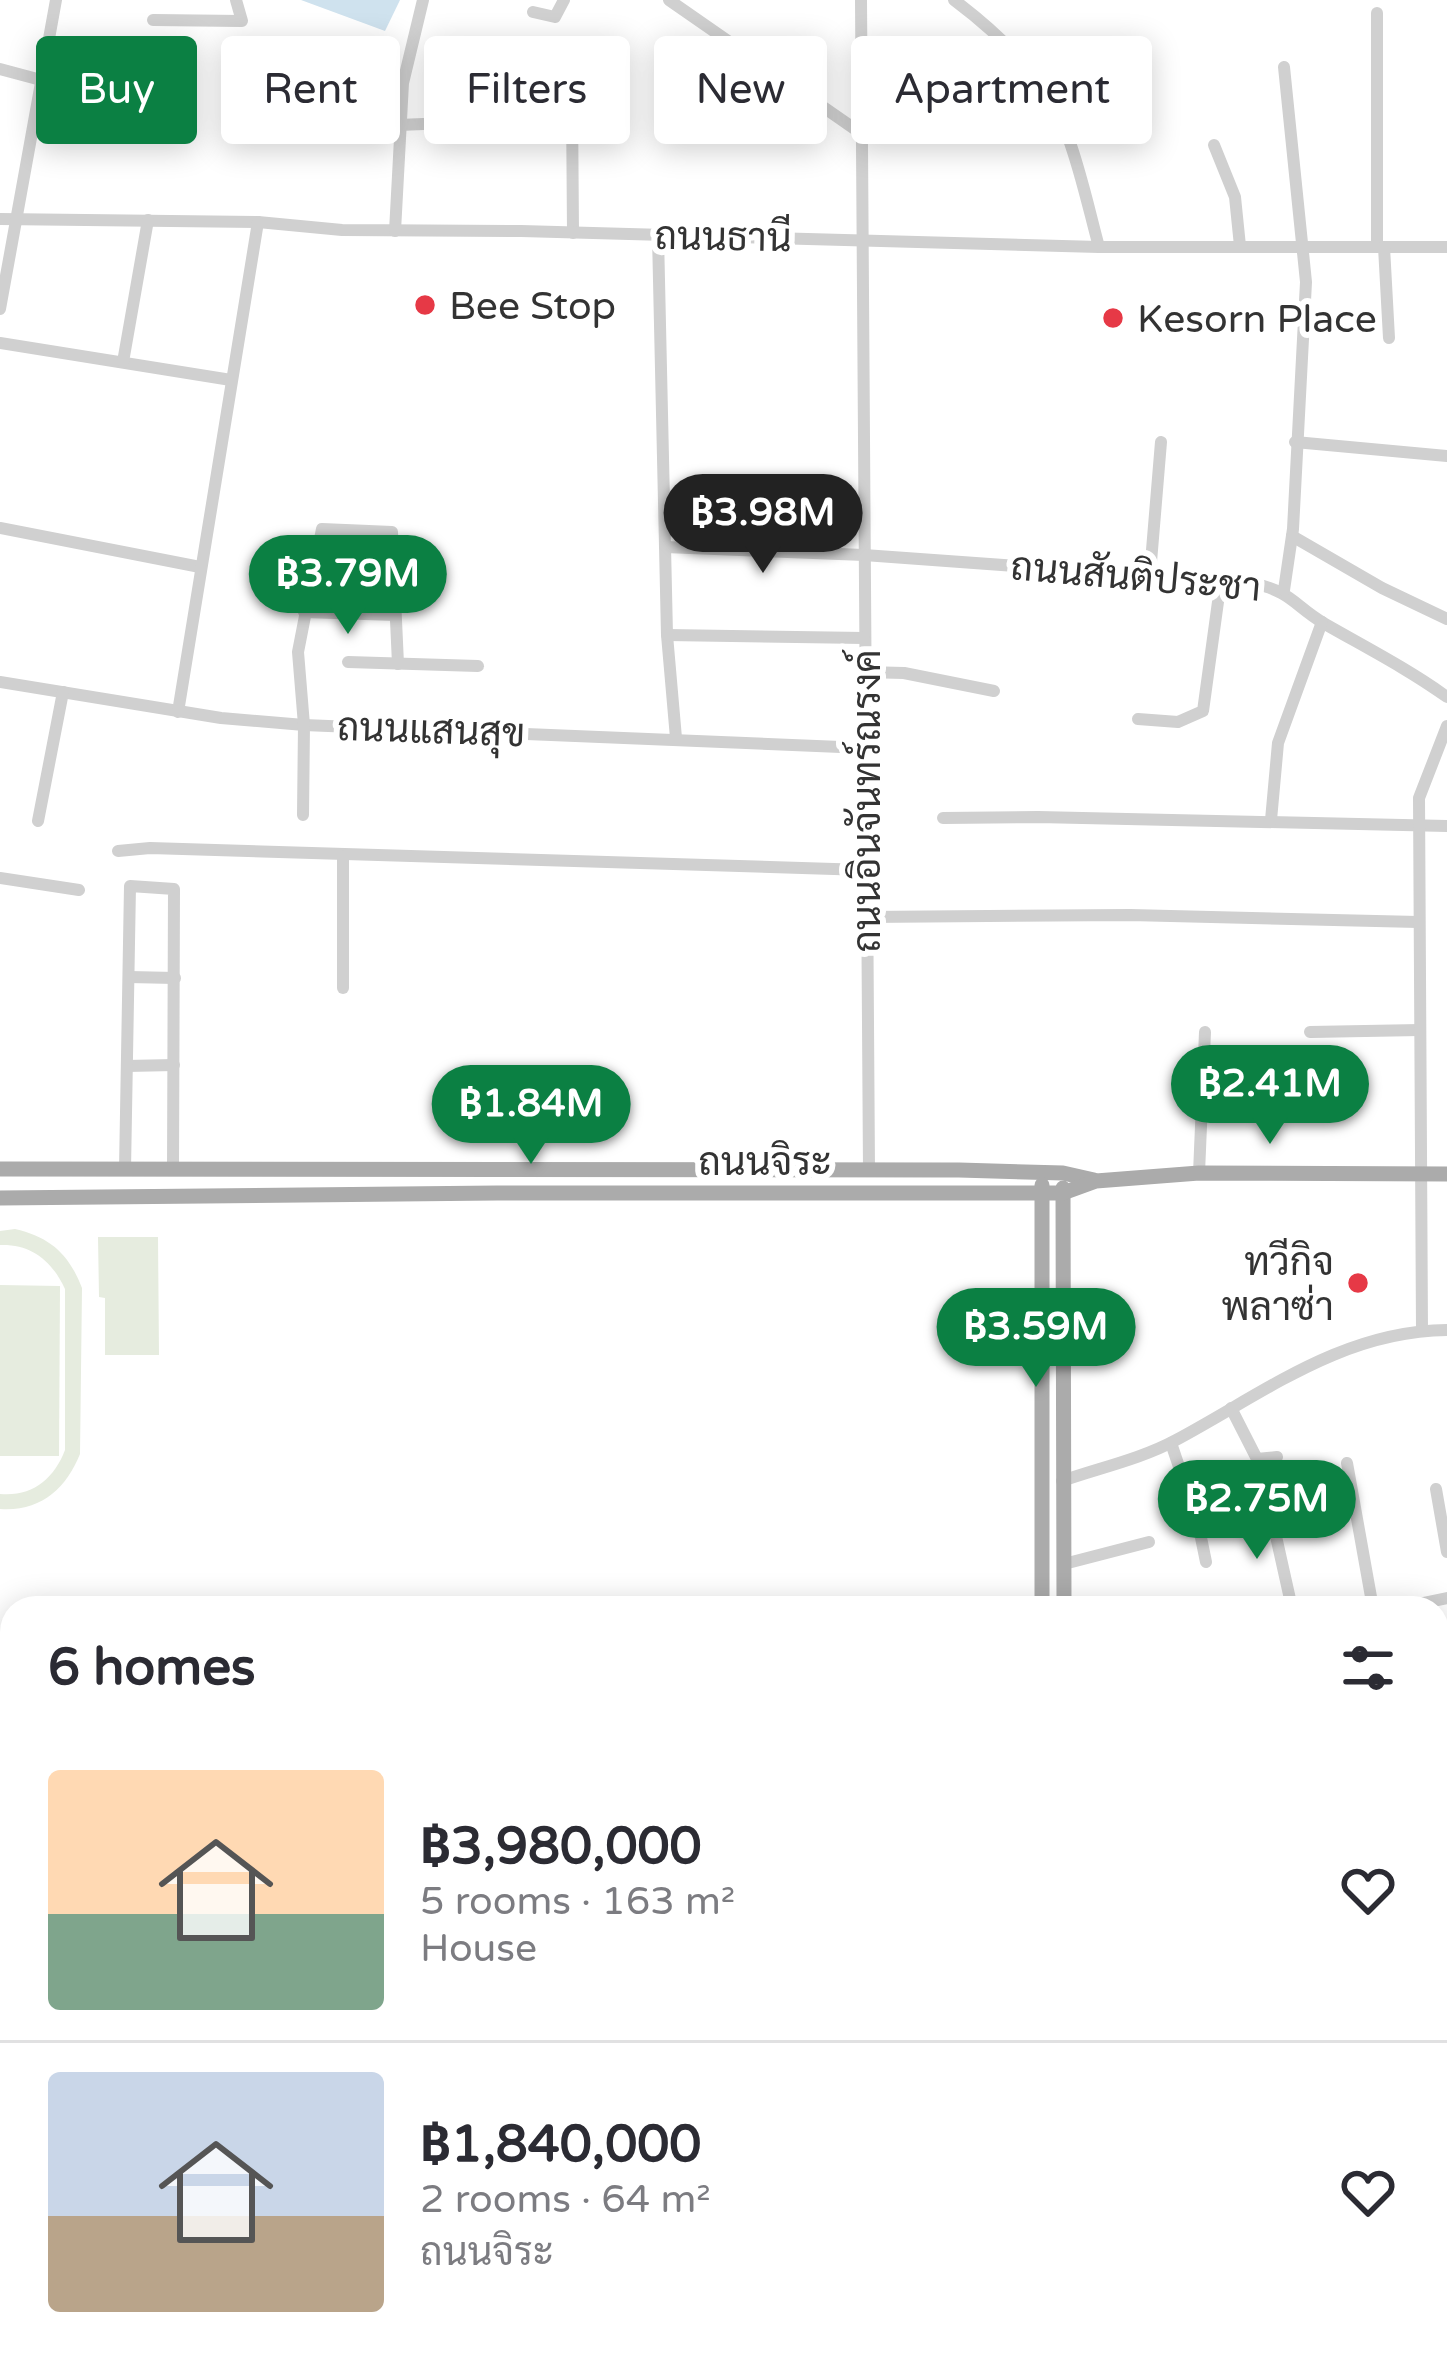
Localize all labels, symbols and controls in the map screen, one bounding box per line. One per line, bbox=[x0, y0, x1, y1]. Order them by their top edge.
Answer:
chip: Buy bbox=[36, 36, 197, 144]
chip: Rent bbox=[221, 36, 400, 144]
chip: Filters bbox=[424, 36, 630, 144]
chip: New bbox=[654, 36, 827, 144]
chip: Apartment bbox=[851, 36, 1152, 144]
street label: ถนนธานี bbox=[654, 212, 792, 262]
place label: Bee Stop bbox=[449, 283, 616, 330]
marker: Bee Stop bbox=[412, 292, 438, 318]
place label: Kesorn Place bbox=[1137, 296, 1377, 343]
marker: Kesorn Place bbox=[1100, 305, 1126, 331]
pin: ฿3.98M bbox=[665, 474, 861, 576]
text: ฿3.98M bbox=[691, 489, 835, 536]
pin: ฿3.79M bbox=[250, 535, 446, 637]
street label: ถนนสันติประชา bbox=[1009, 542, 1263, 612]
text: ฿3.79M bbox=[276, 550, 420, 597]
street label: ถนนอินจันทร์ณรงค์ bbox=[842, 649, 891, 953]
street label: ถนนแสนสุข bbox=[336, 704, 526, 759]
pin: ฿2.41M bbox=[1172, 1045, 1368, 1147]
text: ฿2.41M bbox=[1198, 1060, 1342, 1107]
pin: ฿1.84M bbox=[433, 1065, 629, 1167]
text: ฿1.84M bbox=[459, 1080, 603, 1127]
street label: ถนนจิระ bbox=[698, 1139, 832, 1186]
place label: ทวีกิจ พลาซ่า bbox=[1221, 1238, 1334, 1331]
marker: ทวีกิจ พลาซ่า bbox=[1345, 1270, 1371, 1296]
pin: ฿3.59M bbox=[938, 1288, 1134, 1390]
text: ฿3.59M bbox=[964, 1303, 1108, 1350]
pin: ฿2.75M bbox=[1159, 1460, 1355, 1562]
text: ฿2.75M bbox=[1185, 1475, 1329, 1522]
icon: filters bbox=[1335, 1635, 1401, 1701]
text: 6 homes bbox=[48, 1637, 256, 1699]
text: ฿3,980,000 bbox=[420, 1816, 701, 1878]
icon: home bbox=[144, 1818, 288, 1962]
icon: heart bbox=[1335, 1857, 1401, 1923]
text: 5 rooms · 163 m² bbox=[420, 1878, 735, 1925]
text: House bbox=[420, 1925, 537, 1972]
text: ฿1,840,000 bbox=[420, 2114, 701, 2176]
icon: home bbox=[144, 2120, 288, 2264]
icon: heart bbox=[1335, 2159, 1401, 2225]
text: 2 rooms · 64 m² bbox=[420, 2176, 711, 2223]
text: ถนนจิระ bbox=[420, 2229, 554, 2276]

